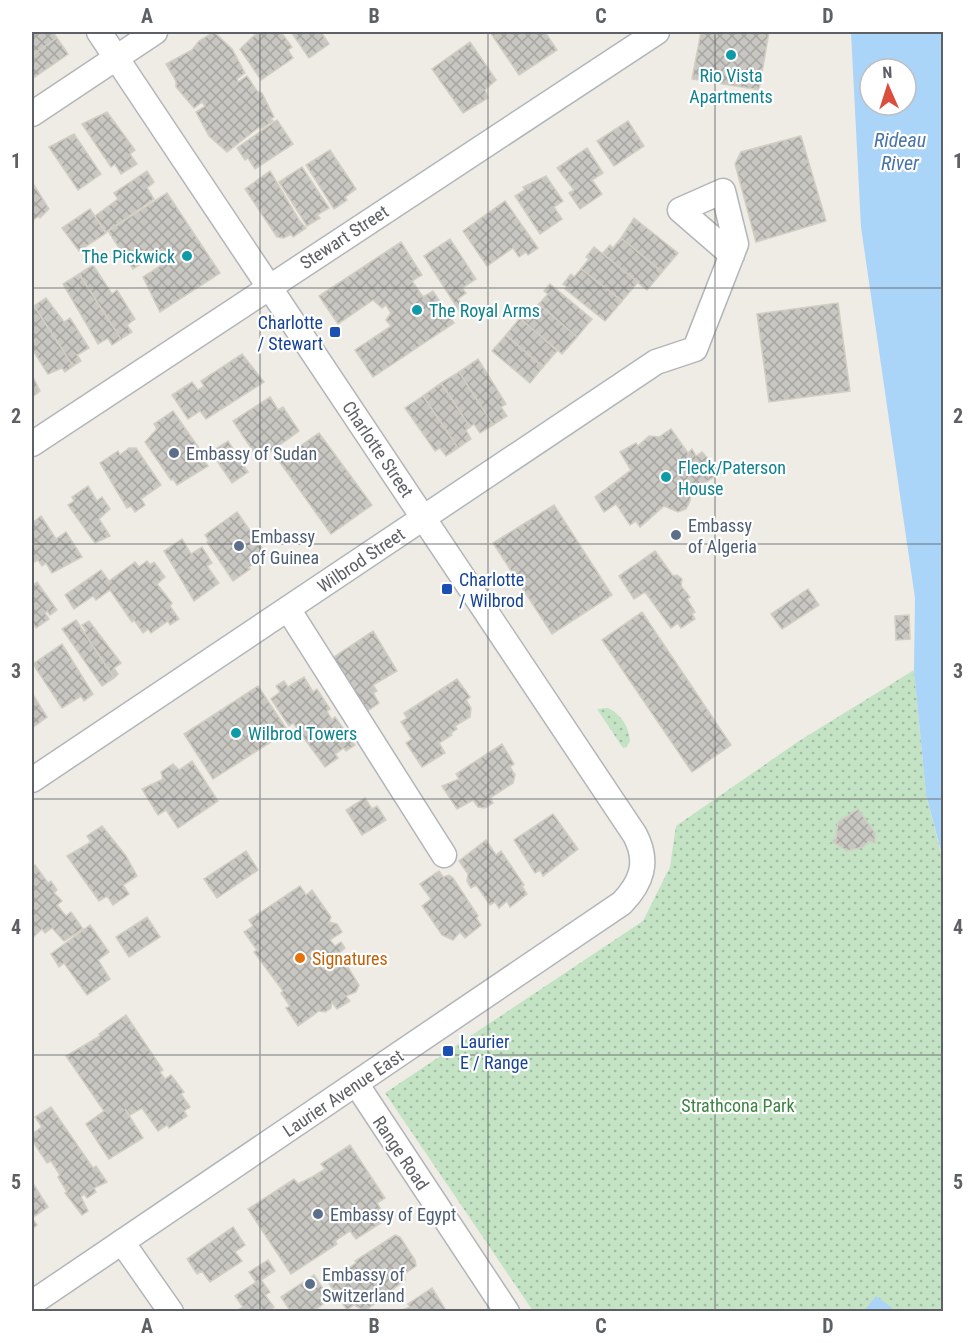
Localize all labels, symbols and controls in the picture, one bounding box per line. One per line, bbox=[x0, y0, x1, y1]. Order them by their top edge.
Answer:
text: A bbox=[141, 4, 153, 28]
text: B bbox=[368, 4, 380, 28]
text: C bbox=[595, 4, 607, 28]
text: D bbox=[822, 4, 834, 28]
marker: Rio Vista Apartments bbox=[724, 48, 738, 62]
north arrow bbox=[858, 57, 918, 117]
text: N bbox=[882, 63, 893, 82]
place label: Rio Vista Apartments bbox=[689, 65, 773, 107]
water label: Rideau River bbox=[874, 128, 926, 175]
text: 1 bbox=[11, 149, 21, 173]
text: 1 bbox=[953, 149, 963, 173]
street label: Stewart Street bbox=[296, 201, 392, 273]
place label: The Pickwick bbox=[82, 246, 175, 267]
marker: The Pickwick bbox=[180, 249, 194, 263]
place label: The Royal Arms bbox=[429, 300, 540, 321]
marker: The Royal Arms bbox=[410, 303, 424, 317]
place label: Charlotte / Stewart bbox=[258, 312, 323, 354]
marker: Charlotte / Stewart bbox=[328, 325, 342, 339]
street label: Charlotte Street bbox=[338, 397, 418, 501]
text: 2 bbox=[11, 404, 21, 428]
text: 2 bbox=[953, 404, 963, 428]
place label: Embassy of Sudan bbox=[186, 443, 317, 464]
marker: Embassy of Sudan bbox=[167, 446, 181, 460]
place label: Fleck/Paterson House bbox=[678, 457, 786, 499]
marker: Fleck/Paterson House bbox=[659, 470, 673, 484]
place label: Embassy of Algeria bbox=[688, 515, 757, 557]
street label: Wilbrod Street bbox=[313, 523, 409, 597]
place label: Embassy of Guinea bbox=[251, 526, 319, 568]
marker: Embassy of Algeria bbox=[669, 528, 683, 542]
marker: Embassy of Guinea bbox=[232, 539, 246, 553]
place label: Charlotte / Wilbrod bbox=[459, 569, 524, 611]
marker: Charlotte / Wilbrod bbox=[440, 582, 454, 596]
text: 3 bbox=[11, 659, 21, 683]
text: 3 bbox=[953, 659, 963, 683]
place label: Wilbrod Towers bbox=[248, 723, 357, 744]
marker: Wilbrod Towers bbox=[229, 726, 243, 740]
text: 4 bbox=[11, 915, 21, 939]
text: 4 bbox=[953, 915, 963, 939]
place label: Signatures bbox=[312, 948, 388, 969]
marker: Signatures bbox=[293, 951, 307, 965]
place label: Laurier E / Range bbox=[460, 1031, 528, 1073]
marker: Laurier E / Range bbox=[441, 1044, 455, 1058]
street label: Laurier Avenue East bbox=[279, 1045, 407, 1141]
park label: Strathcona Park bbox=[681, 1095, 795, 1116]
street label: Range Road bbox=[369, 1112, 433, 1194]
text: 5 bbox=[11, 1170, 21, 1194]
text: 5 bbox=[953, 1170, 963, 1194]
place label: Embassy of Egypt bbox=[330, 1204, 456, 1225]
marker: Embassy of Egypt bbox=[311, 1207, 325, 1221]
place label: Embassy of Switzerland bbox=[322, 1264, 405, 1306]
marker: Embassy of Switzerland bbox=[303, 1277, 317, 1291]
text: A bbox=[141, 1314, 153, 1338]
text: B bbox=[368, 1314, 380, 1338]
text: C bbox=[595, 1314, 607, 1338]
text: D bbox=[822, 1314, 834, 1338]

